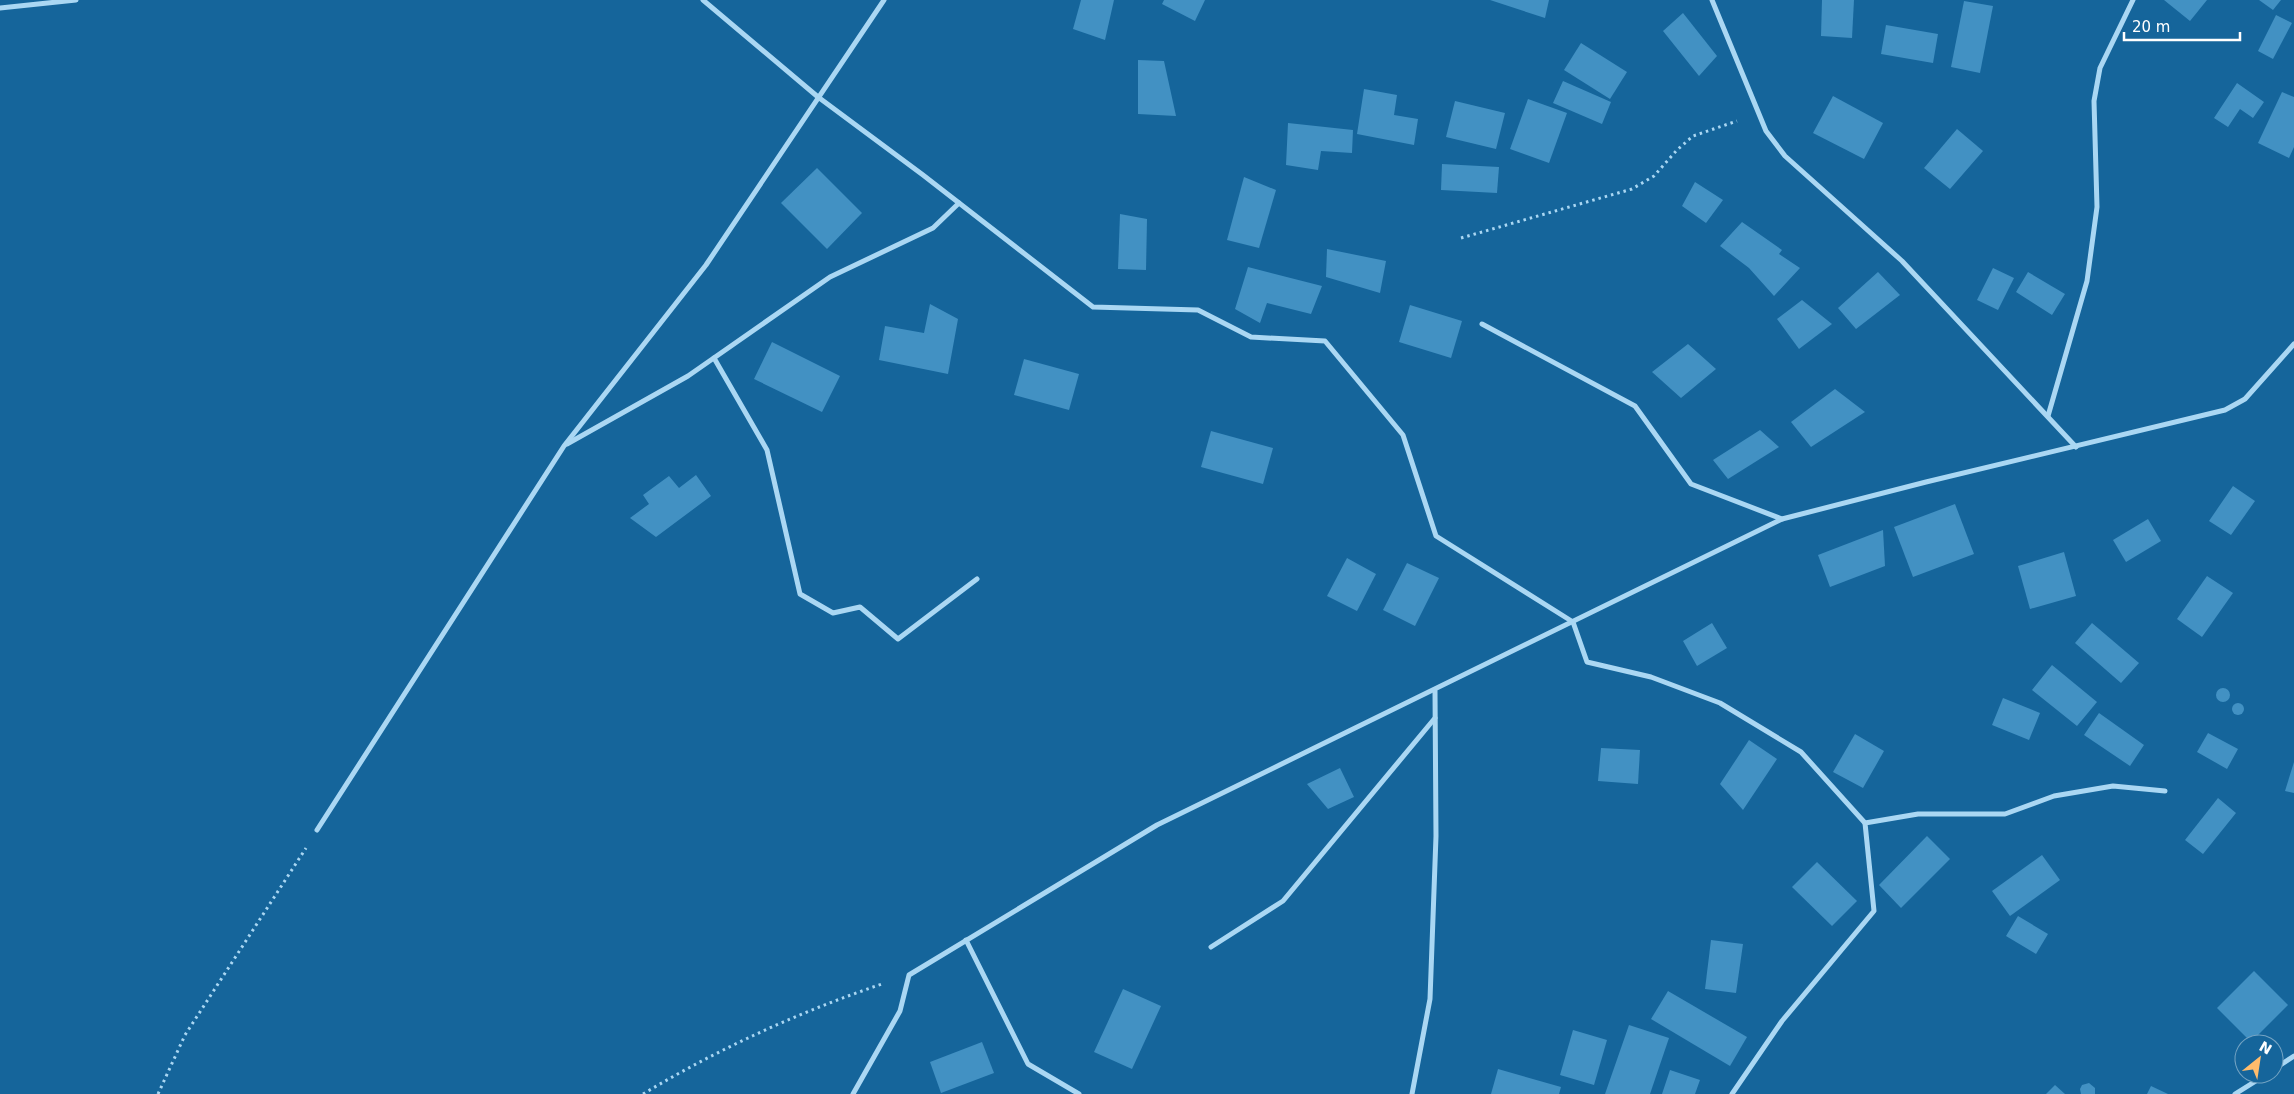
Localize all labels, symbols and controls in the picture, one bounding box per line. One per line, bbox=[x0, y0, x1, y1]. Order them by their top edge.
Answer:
scale bar bbox=[2124, 10, 2240, 42]
text: 20 m bbox=[2132, 18, 2170, 36]
north arrow bbox=[2234, 1034, 2284, 1084]
text: N bbox=[2256, 1038, 2275, 1058]

